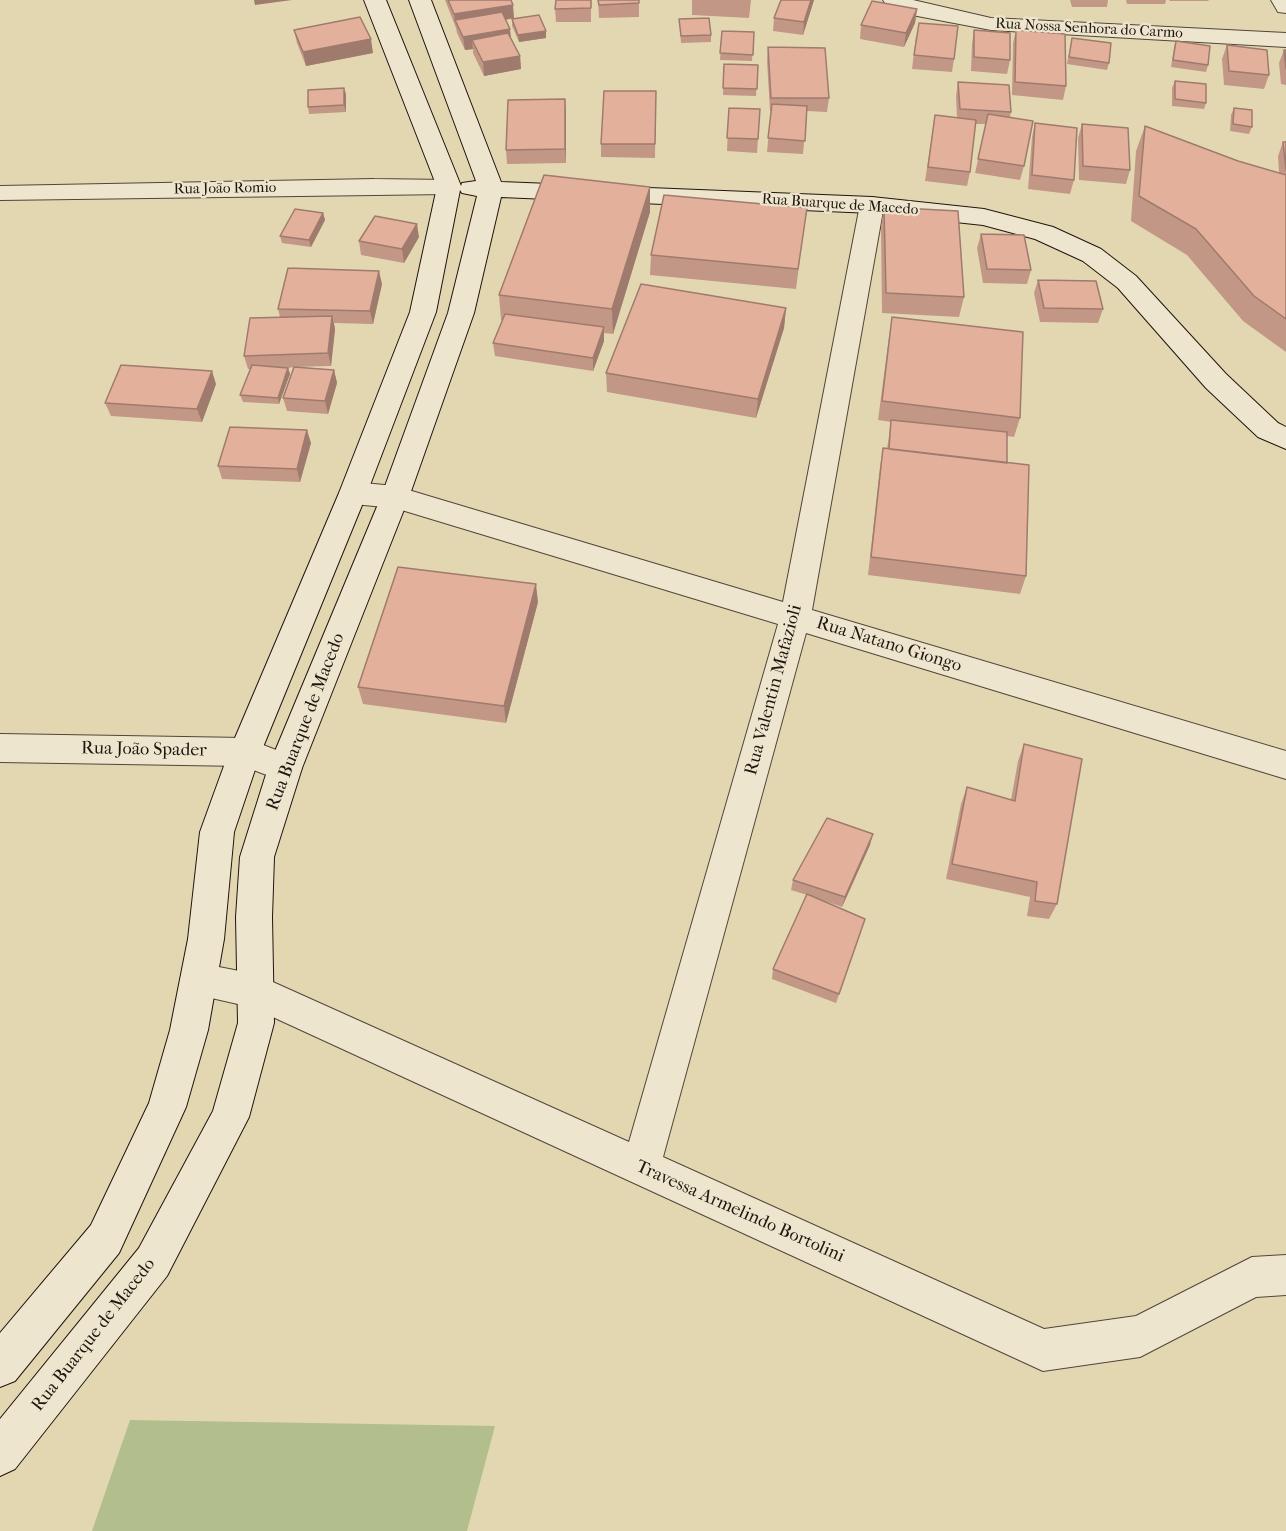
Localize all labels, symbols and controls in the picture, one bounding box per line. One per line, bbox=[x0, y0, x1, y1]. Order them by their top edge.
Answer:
street label: Rua Nossa Senhora do Carmo bbox=[995, 15, 1183, 43]
street label: Rua João Romio bbox=[174, 179, 276, 199]
street label: Rua Buarque de Macedo bbox=[761, 191, 919, 219]
street label: Rua Valentin Mafazioli bbox=[741, 602, 807, 778]
street label: Rua Natano Giongo bbox=[814, 613, 964, 677]
street label: Rua Buarque de Macedo bbox=[262, 630, 350, 814]
street label: Rua João Spader bbox=[81, 738, 207, 762]
street label: Travessa Armelindo Bortolini bbox=[632, 1156, 848, 1268]
street label: Rua Buarque de Macedo bbox=[28, 1254, 160, 1416]

